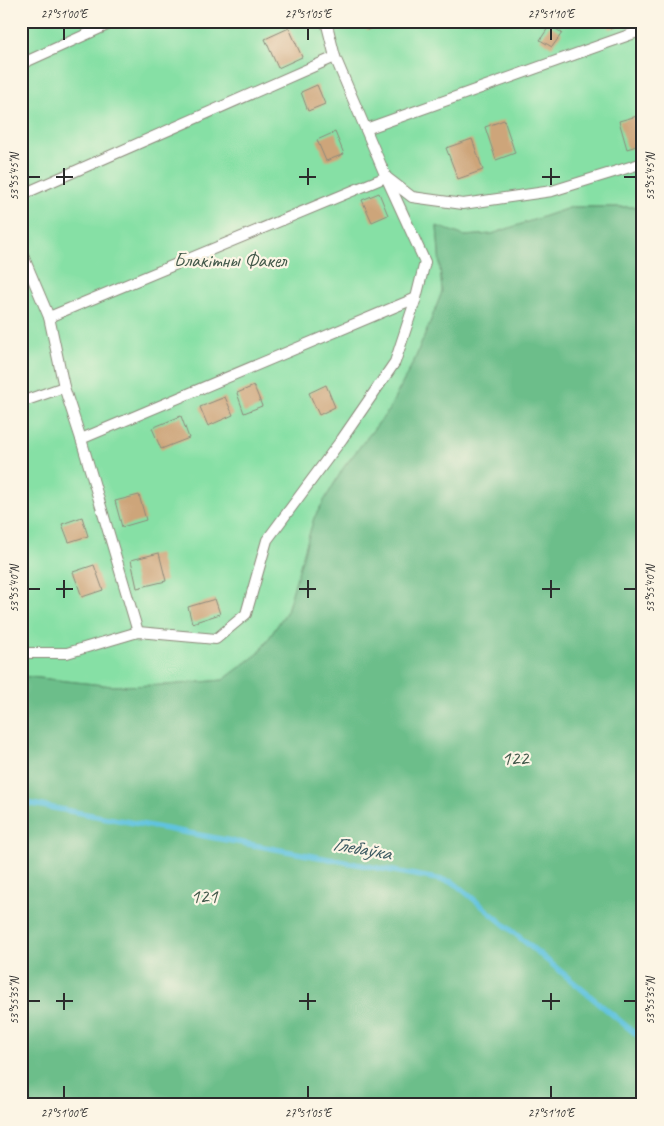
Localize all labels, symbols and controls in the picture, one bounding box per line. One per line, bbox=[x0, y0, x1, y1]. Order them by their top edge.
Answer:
text: 27°51'00"E bbox=[41, 6, 89, 22]
text: 27°51'05"E bbox=[285, 6, 333, 22]
text: 27°51'10"E bbox=[528, 6, 576, 22]
text: 53°55'45"N bbox=[6, 152, 22, 201]
text: 53°55'45"N bbox=[642, 152, 658, 201]
park label: Блакітны Факел bbox=[174, 248, 288, 273]
text: 53°55'40"N bbox=[6, 564, 22, 613]
text: 53°55'40"N bbox=[642, 564, 658, 613]
park label: 122 bbox=[502, 746, 531, 771]
water label: Глебаўка bbox=[331, 830, 395, 866]
park label: 121 bbox=[191, 884, 218, 909]
text: 53°55'35"N bbox=[6, 976, 22, 1025]
text: 53°55'35"N bbox=[642, 976, 658, 1025]
text: 27°51'00"E bbox=[41, 1105, 89, 1121]
text: 27°51'05"E bbox=[285, 1105, 333, 1121]
text: 27°51'10"E bbox=[528, 1105, 576, 1121]

